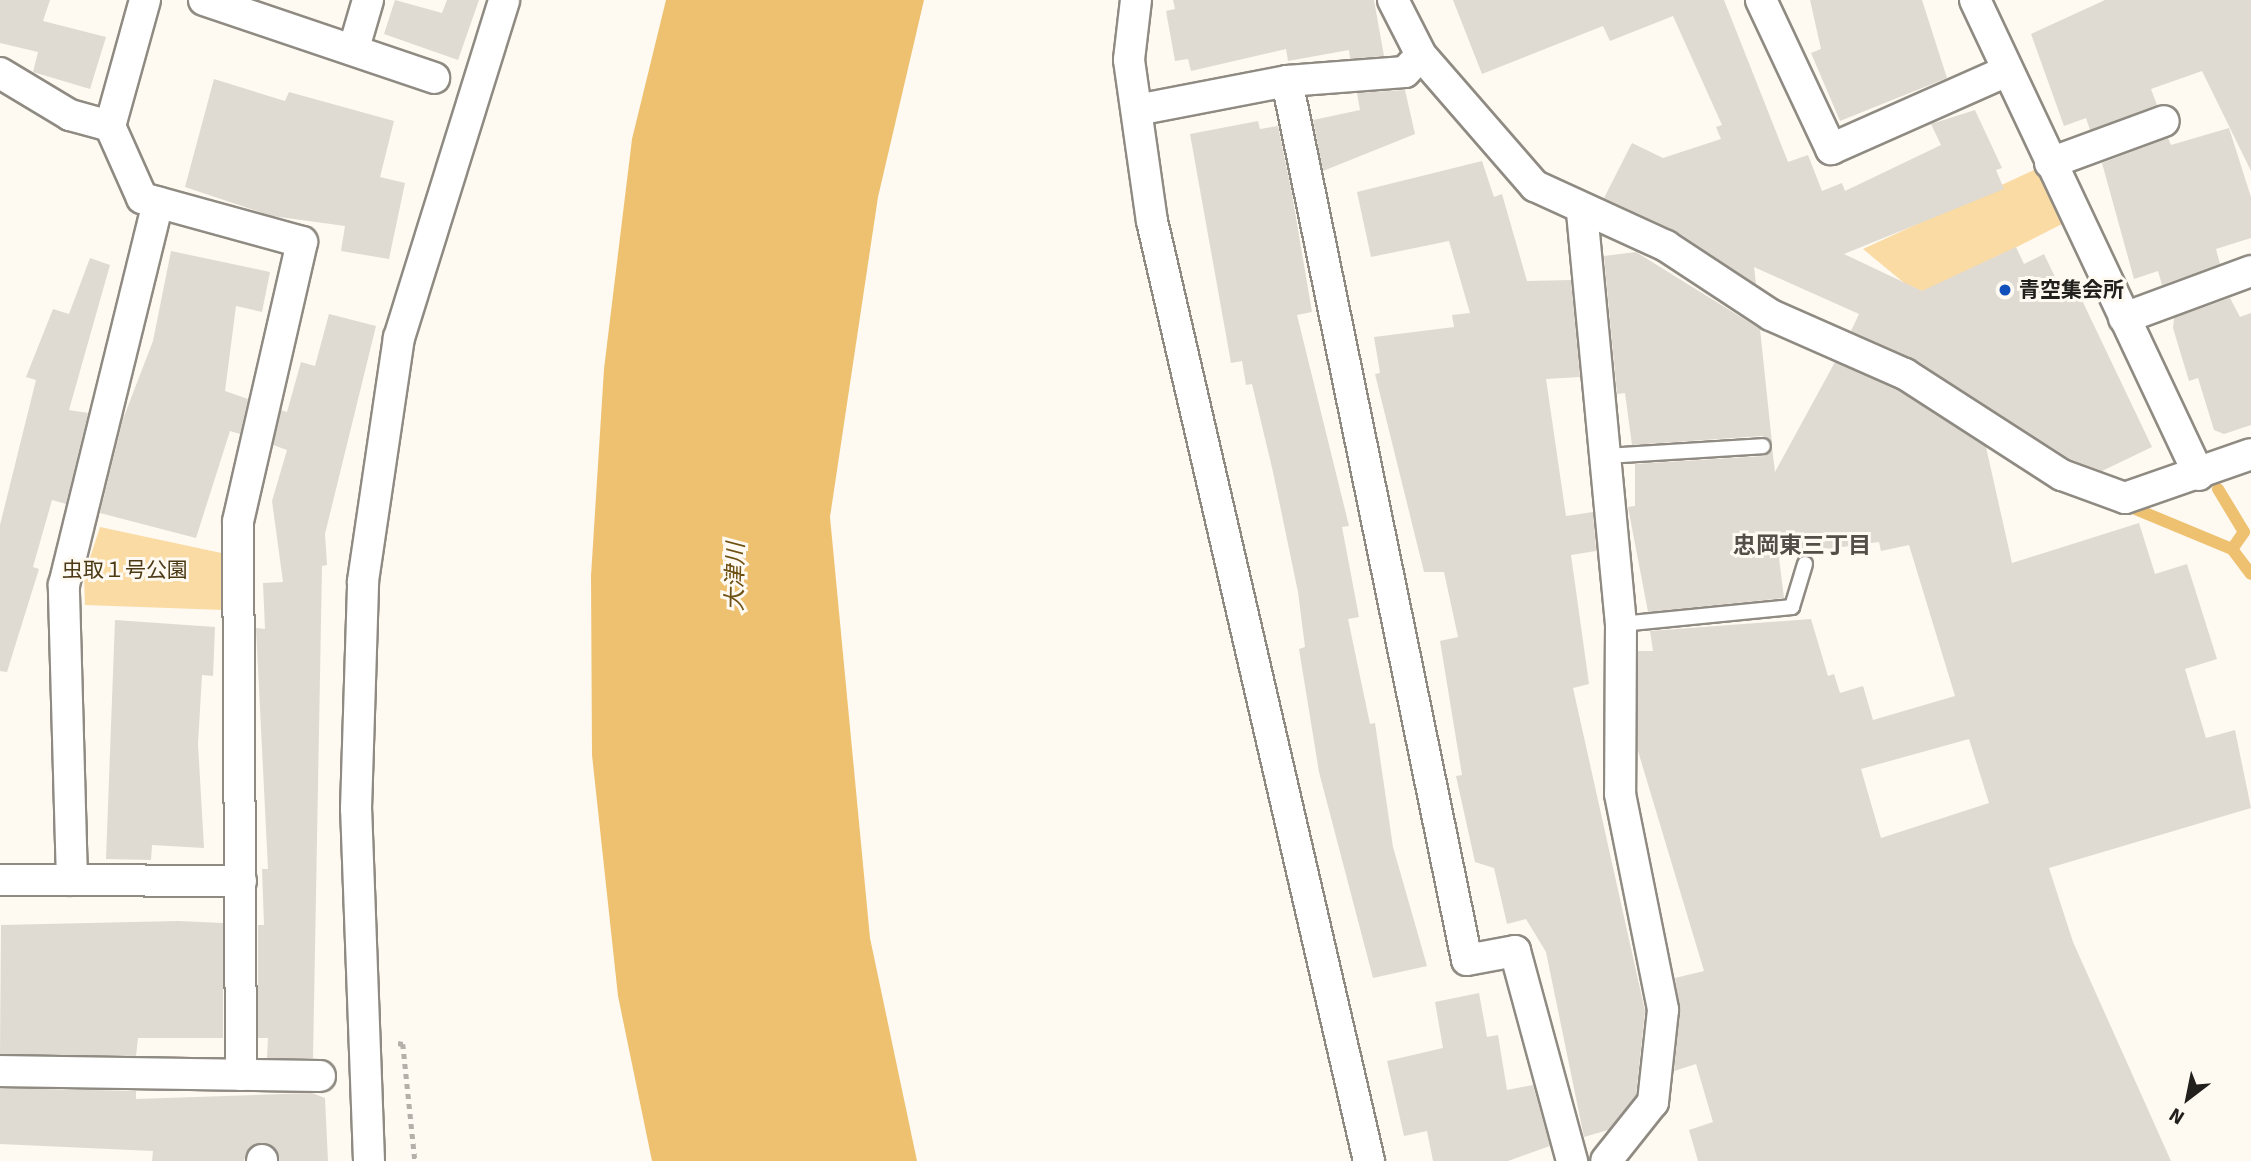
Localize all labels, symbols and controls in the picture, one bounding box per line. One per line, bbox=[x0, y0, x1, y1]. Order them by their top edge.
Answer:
place label: 青空集会所 bbox=[2019, 277, 2124, 303]
marker: 青空集会所 bbox=[1997, 282, 2013, 298]
district label: 忠岡東三丁目 bbox=[1733, 532, 1871, 560]
water label: 大津川 bbox=[722, 542, 750, 612]
park label: 虫取１号公園 bbox=[62, 557, 188, 583]
north arrow bbox=[2153, 1063, 2223, 1133]
text: N bbox=[2165, 1102, 2189, 1129]

